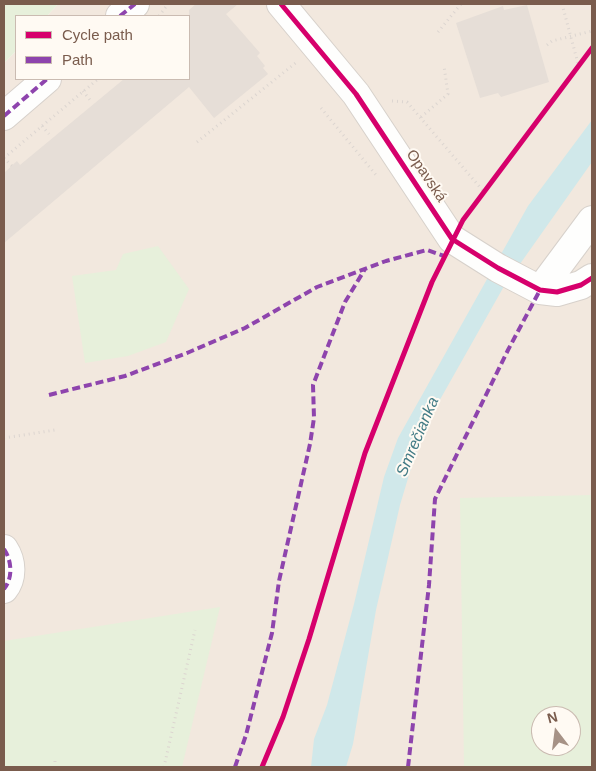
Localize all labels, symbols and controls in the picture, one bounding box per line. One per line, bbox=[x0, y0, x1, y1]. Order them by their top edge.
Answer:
legend bbox=[15, 15, 190, 80]
text: Cycle path bbox=[62, 26, 133, 43]
text: Path bbox=[62, 51, 93, 68]
street label: Opavská bbox=[402, 146, 450, 206]
water label: Smrečianka bbox=[393, 394, 443, 480]
north arrow bbox=[531, 706, 581, 756]
text: N bbox=[545, 708, 559, 727]

